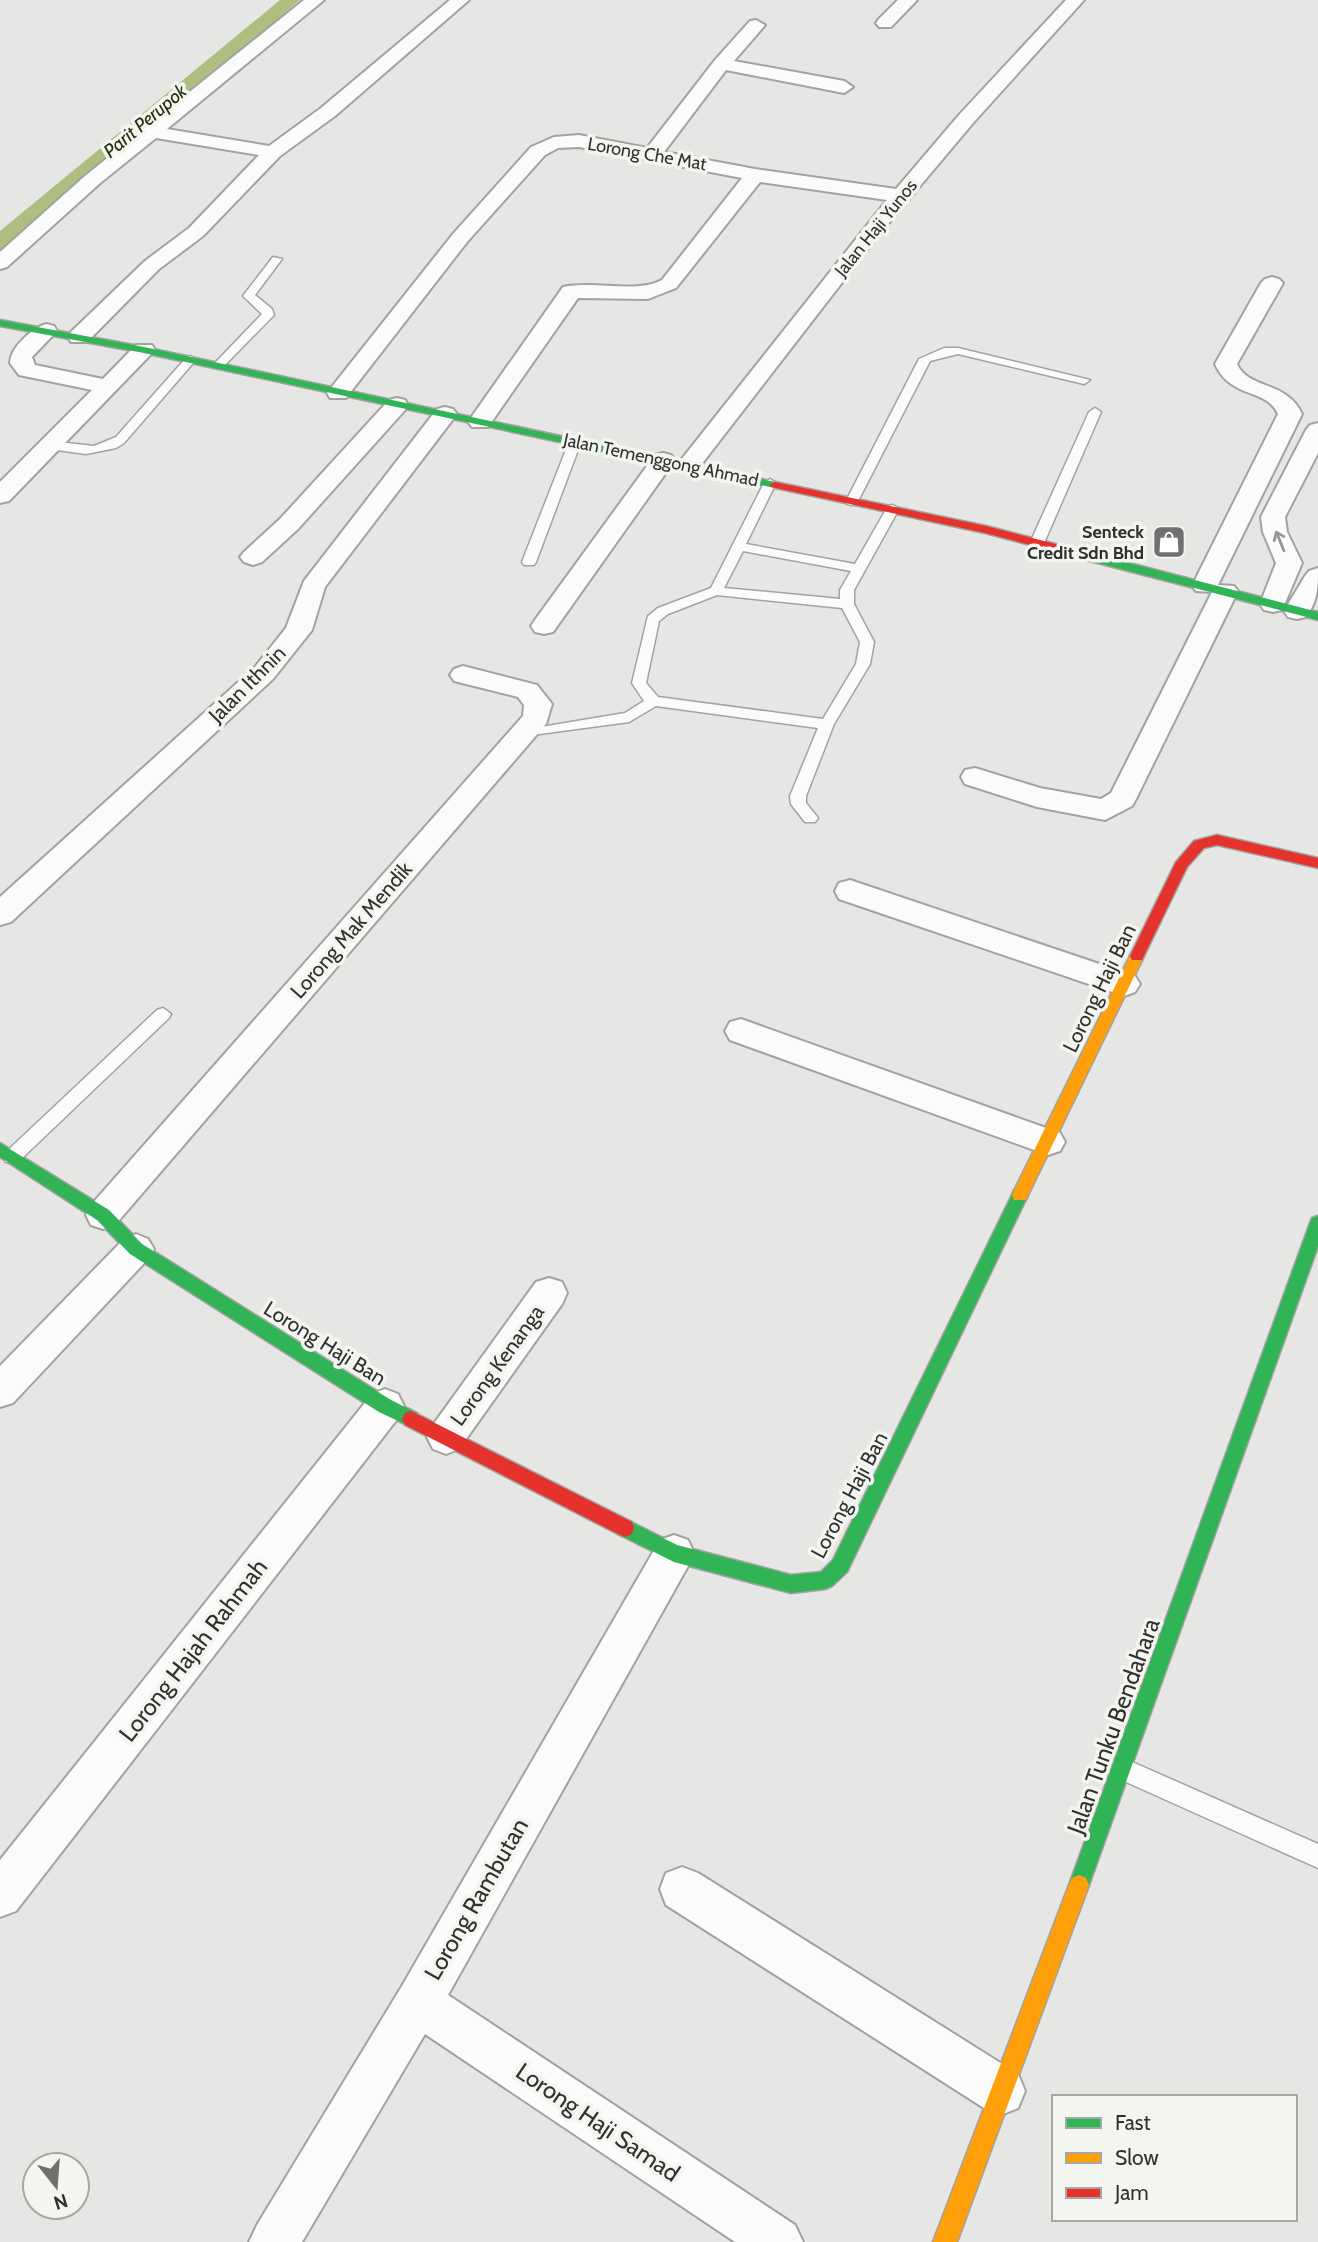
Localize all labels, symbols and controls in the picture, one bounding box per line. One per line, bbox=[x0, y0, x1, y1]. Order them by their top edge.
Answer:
water label: Parit Perupok bbox=[99, 79, 192, 162]
street label: Lorong Che Mat bbox=[586, 133, 708, 175]
street label: Jalan Haji Yunos bbox=[829, 175, 922, 282]
street label: Jalan Temenggong Ahmad bbox=[561, 428, 760, 491]
place label: Senteck Credit Sdn Bhd bbox=[1027, 521, 1144, 564]
shop icon: Senteck Credit Sdn Bhd bbox=[1150, 523, 1188, 561]
one-way arrow bbox=[1272, 531, 1285, 552]
street label: Jalan Ithnin bbox=[203, 640, 291, 728]
street label: Lorong Mak Mendik bbox=[285, 856, 417, 1003]
street label: Lorong Haji Ban bbox=[1057, 920, 1142, 1057]
street label: Lorong Haji Ban bbox=[259, 1295, 391, 1391]
street label: Lorong Kenanga bbox=[445, 1300, 549, 1430]
street label: Lorong Haji Ban bbox=[805, 1428, 894, 1563]
street label: Lorong Hajah Rahmah bbox=[113, 1553, 273, 1747]
street label: Jalan Tunku Bendahara bbox=[1060, 1614, 1166, 1839]
street label: Lorong Rambutan bbox=[418, 1813, 534, 1985]
street label: Lorong Haji Samad bbox=[511, 2056, 685, 2188]
legend bbox=[1052, 2095, 1297, 2221]
text: Fast bbox=[1115, 2110, 1151, 2135]
text: Slow bbox=[1115, 2145, 1159, 2170]
north arrow bbox=[21, 2151, 91, 2221]
text: Jam bbox=[1114, 2180, 1149, 2205]
text: N bbox=[51, 2189, 71, 2215]

